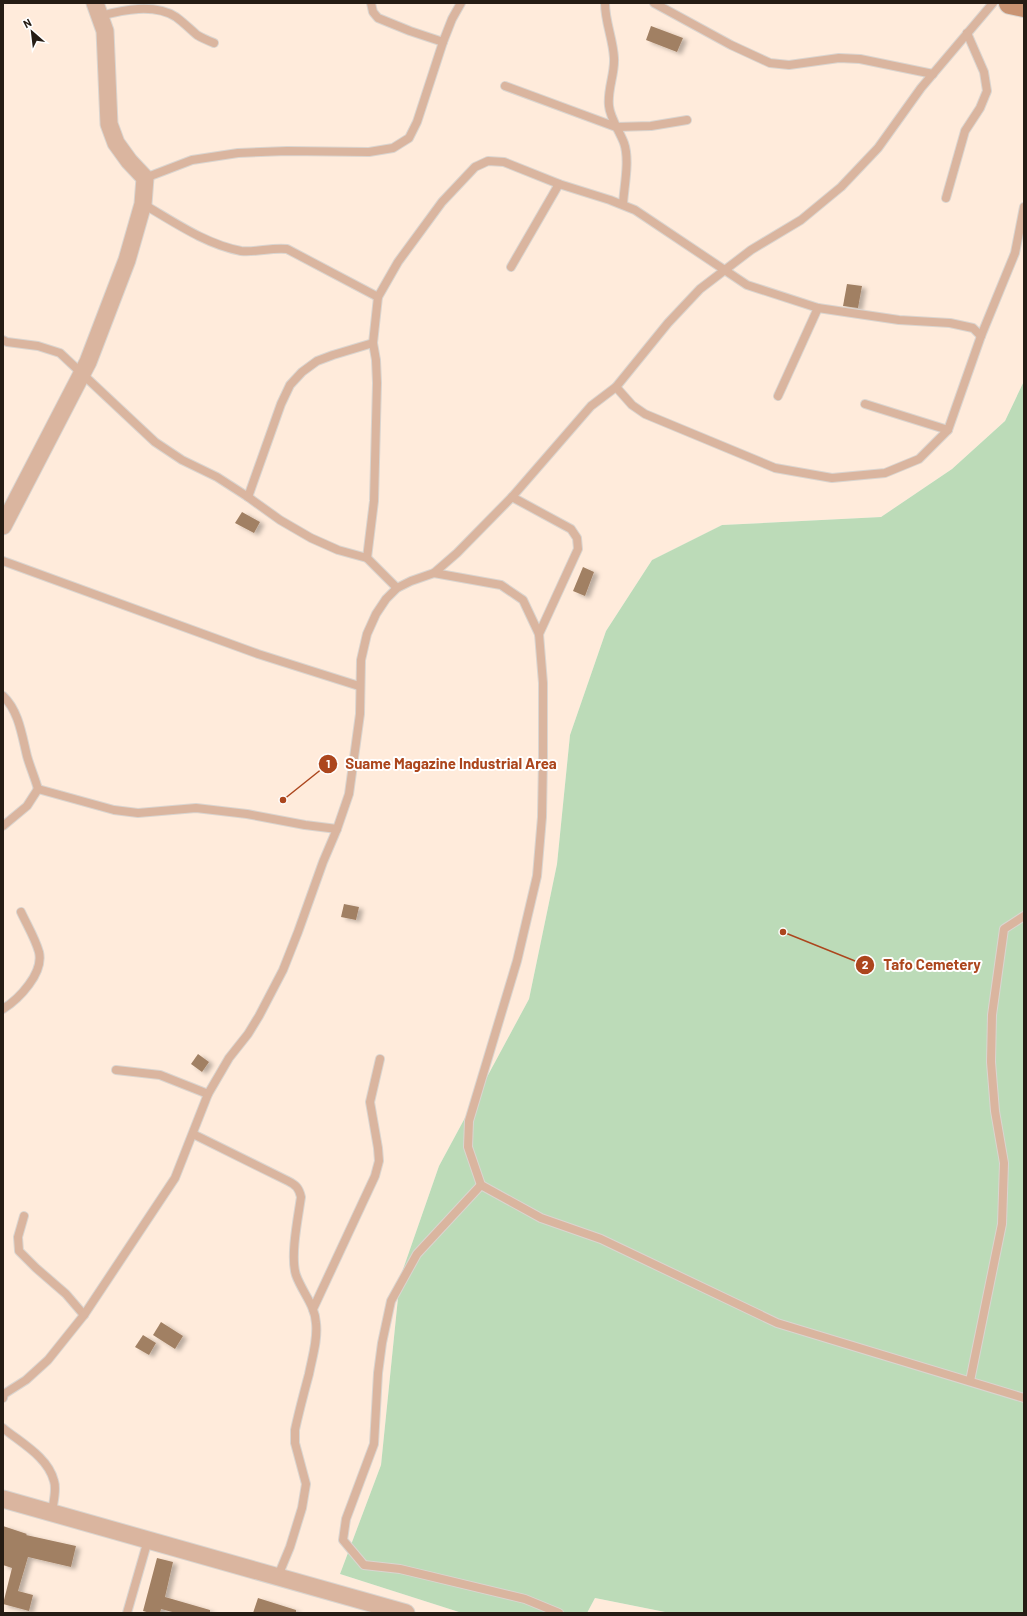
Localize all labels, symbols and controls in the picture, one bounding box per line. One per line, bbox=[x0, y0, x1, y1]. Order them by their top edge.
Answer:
north arrow bbox=[12, 12, 52, 52]
text: N bbox=[21, 15, 33, 30]
callout: Suame Magazine Industrial Area bbox=[318, 750, 565, 777]
text: Suame Magazine Industrial Area bbox=[345, 754, 557, 772]
text: 1 bbox=[326, 756, 330, 770]
callout: Tafo Cemetery bbox=[855, 951, 988, 978]
text: Tafo Cemetery bbox=[883, 955, 981, 973]
text: 2 bbox=[862, 957, 869, 971]

